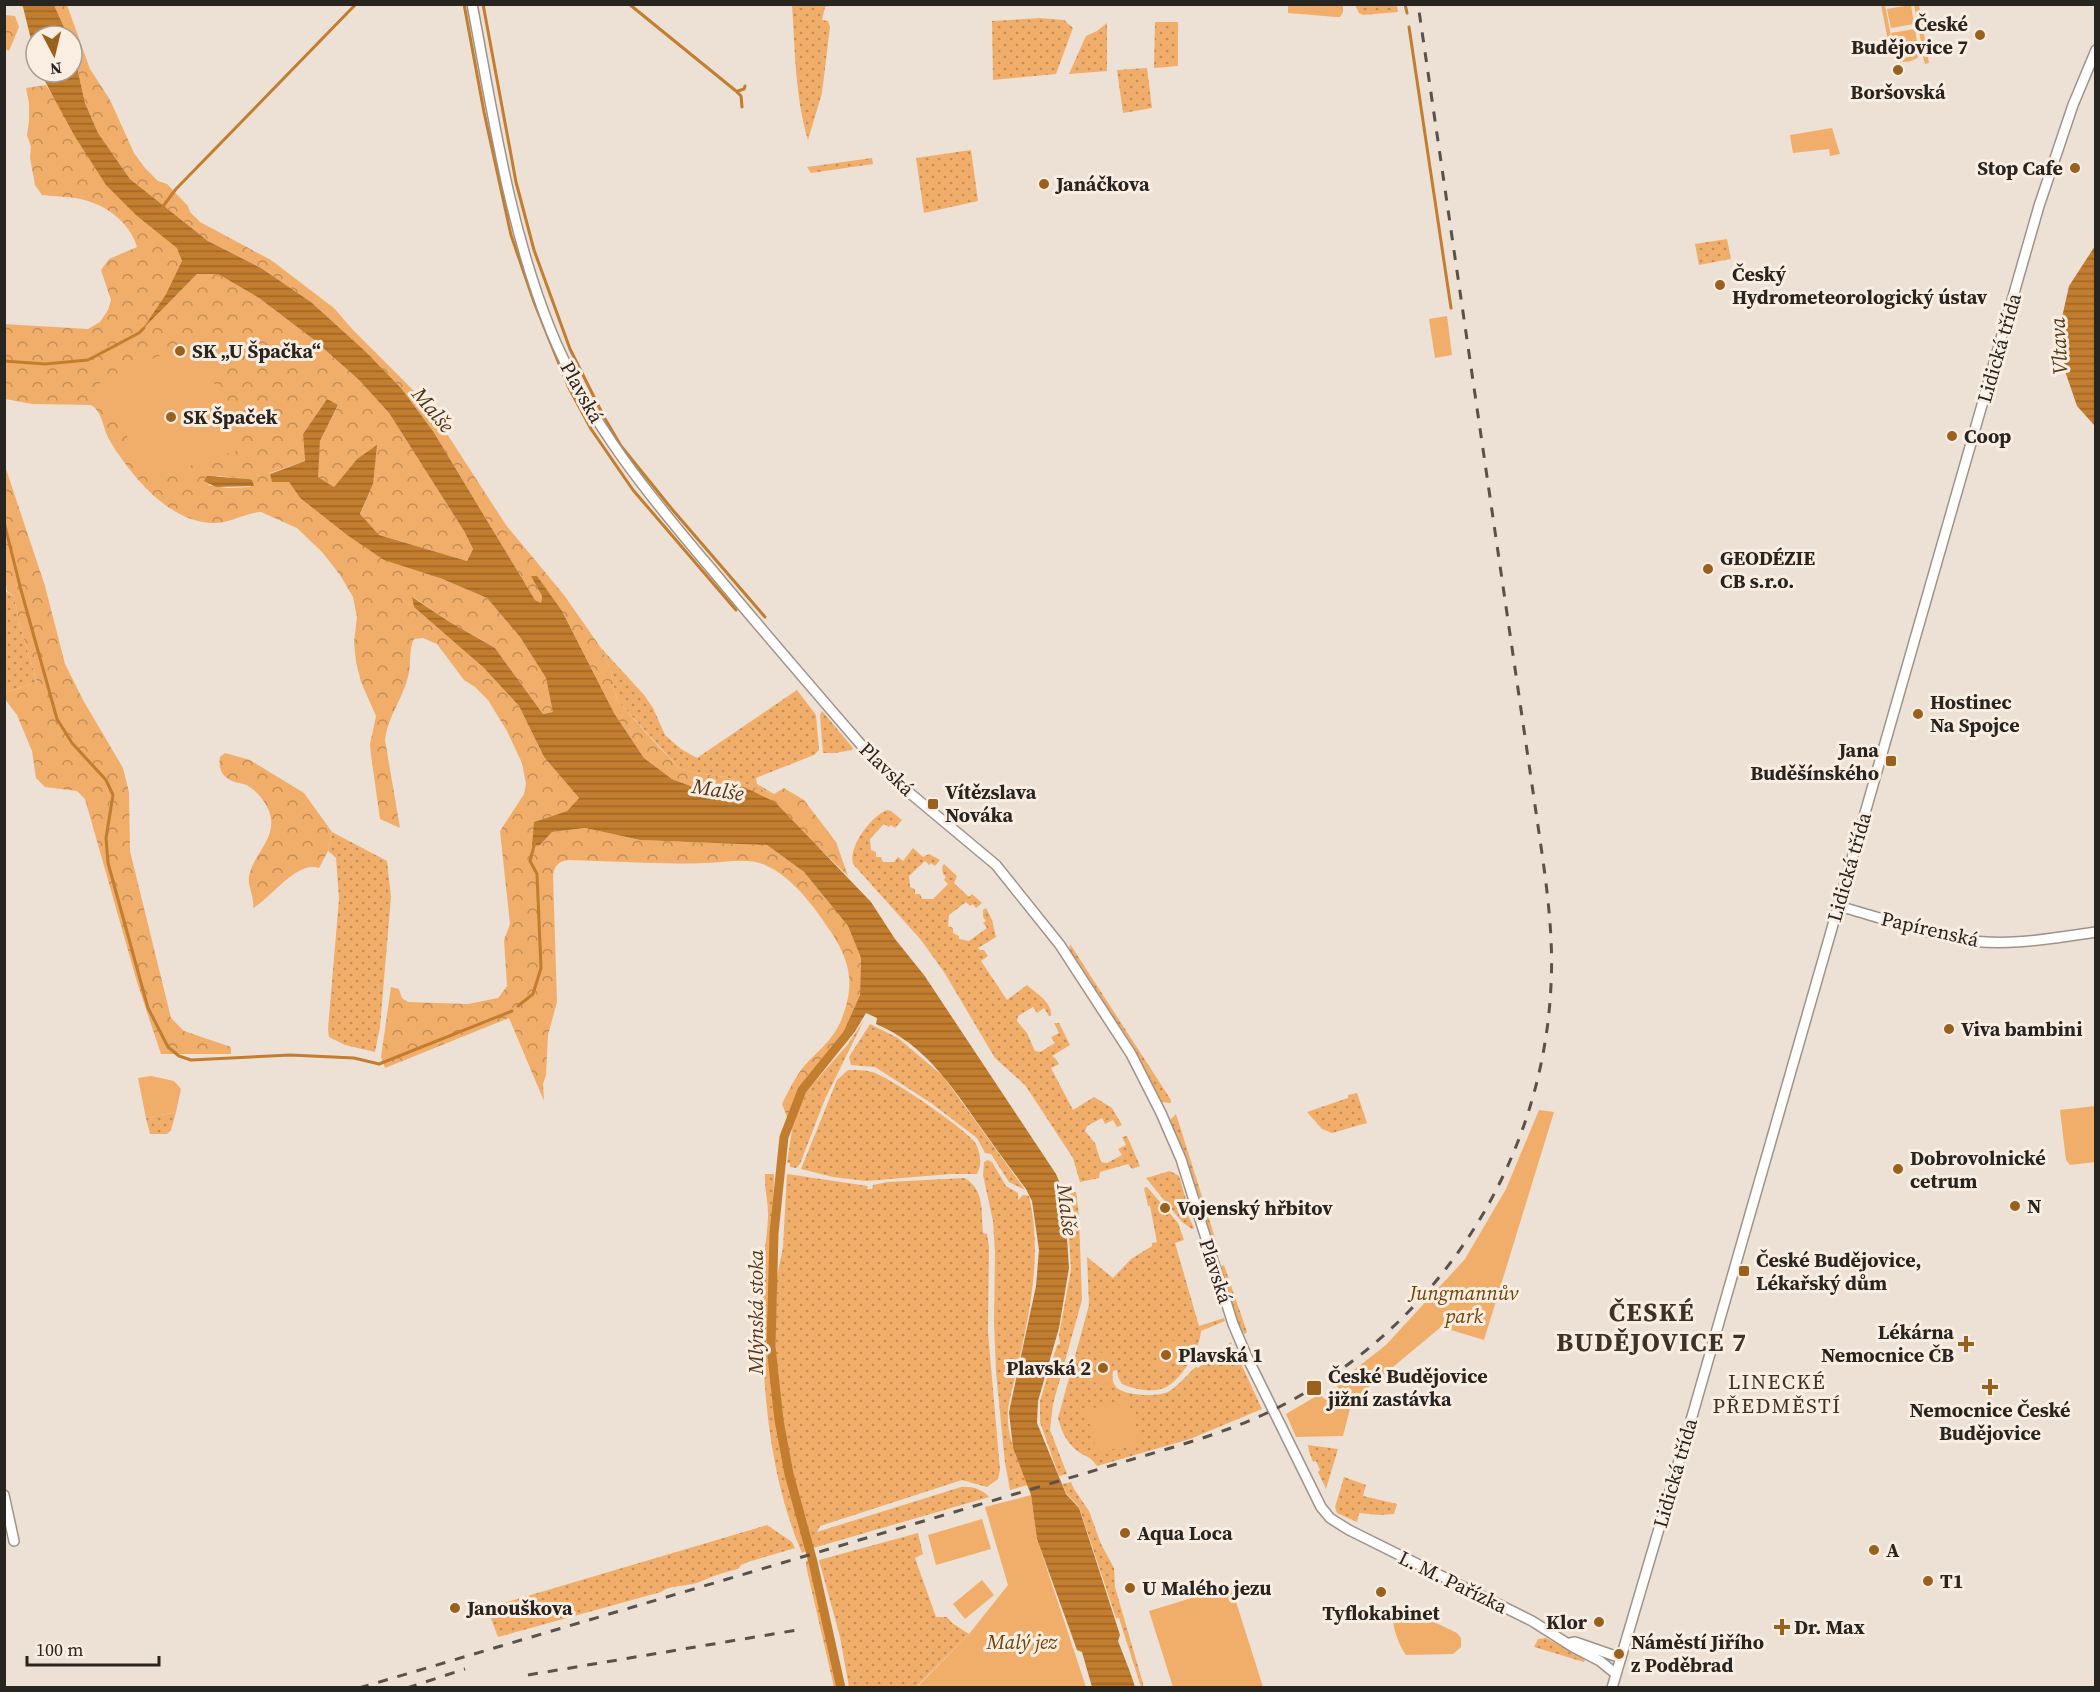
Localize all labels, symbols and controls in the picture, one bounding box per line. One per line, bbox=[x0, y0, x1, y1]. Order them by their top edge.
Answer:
place label: České Budějovice 7 bbox=[1851, 10, 1968, 61]
north arrow bbox=[24, 24, 84, 84]
marker: České Budějovice 7 bbox=[1973, 28, 1987, 42]
text: N bbox=[48, 57, 63, 81]
marker: Boršovská bbox=[1891, 63, 1905, 77]
place label: Boršovská bbox=[1850, 78, 1946, 106]
place label: Stop Cafe bbox=[1977, 154, 2063, 182]
marker: Stop Cafe bbox=[2068, 161, 2082, 175]
place label: Janáčkova bbox=[1054, 170, 1150, 198]
marker: Janáčkova bbox=[1037, 177, 1051, 191]
place label: Český Hydrometeorologický ústav bbox=[1732, 260, 1988, 311]
marker: Český Hydrometeorologický ústav bbox=[1713, 278, 1727, 292]
street label: Lidická třída bbox=[1970, 289, 2028, 406]
water label: Vltava bbox=[2043, 317, 2074, 375]
place label: SK „U Špačka“ bbox=[192, 337, 321, 365]
marker: SK „U Špačka“ bbox=[173, 344, 187, 358]
street label: Plavská bbox=[554, 356, 611, 429]
water label: Malše bbox=[405, 380, 461, 439]
place label: SK Špaček bbox=[183, 403, 277, 431]
marker: SK Špaček bbox=[164, 410, 178, 424]
place label: Coop bbox=[1964, 422, 2011, 450]
marker: Coop bbox=[1945, 429, 1959, 443]
place label: GEODÉZIE CB s.r.o. bbox=[1720, 544, 1815, 595]
marker: GEODÉZIE CB s.r.o. bbox=[1701, 562, 1715, 576]
place label: Hostinec Na Spojce bbox=[1930, 688, 2020, 739]
marker: Hostinec Na Spojce bbox=[1911, 707, 1925, 721]
street label: Plavská bbox=[853, 736, 921, 803]
place label: Jana Buděšínského bbox=[1750, 736, 1879, 787]
marker: Jana Buděšínského bbox=[1884, 754, 1898, 768]
water label: Malše bbox=[689, 771, 746, 808]
place label: Vítězslava Nováka bbox=[945, 778, 1037, 829]
marker: Vítězslava Nováka bbox=[926, 797, 940, 811]
street label: Lidická třída bbox=[1820, 808, 1878, 925]
street label: Papírenská bbox=[1878, 904, 1982, 954]
place label: Viva bambini bbox=[1961, 1015, 2083, 1043]
marker: Viva bambini bbox=[1942, 1022, 1956, 1036]
place label: Dobrovolnické cetrum bbox=[1910, 1144, 2046, 1195]
marker: Dobrovolnické cetrum bbox=[1891, 1162, 1905, 1176]
water label: Malše bbox=[1050, 1181, 1085, 1238]
place label: N bbox=[2027, 1192, 2042, 1220]
place label: Vojenský hřbitov bbox=[1177, 1194, 1333, 1222]
marker: N bbox=[2008, 1199, 2022, 1213]
marker: Vojenský hřbitov bbox=[1158, 1201, 1172, 1215]
street label: Plavská bbox=[1192, 1235, 1240, 1308]
place label: České Budějovice, Lékařský dům bbox=[1756, 1246, 1922, 1297]
water label: Mlýnská stoka bbox=[741, 1249, 770, 1376]
marker: České Budějovice, Lékařský dům bbox=[1737, 1264, 1751, 1278]
park label: Jungmannův park bbox=[1407, 1279, 1519, 1330]
district label: ČESKÉ BUDĚJOVICE 7 bbox=[1556, 1294, 1748, 1360]
place label: Lékárna Nemocnice ČB bbox=[1821, 1318, 1954, 1369]
marker: Lékárna Nemocnice ČB bbox=[1959, 1337, 1973, 1351]
place label: Plavská 1 bbox=[1178, 1341, 1263, 1369]
marker: Plavská 1 bbox=[1159, 1348, 1173, 1362]
place label: Plavská 2 bbox=[1006, 1354, 1091, 1382]
marker: Plavská 2 bbox=[1096, 1361, 1110, 1375]
place label: České Budějovice jižní zastávka bbox=[1326, 1362, 1488, 1413]
district label: LINECKÉ PŘEDMĚSTÍ bbox=[1712, 1367, 1842, 1420]
marker: Nemocnice České Budějovice bbox=[1981, 1378, 1999, 1396]
marker: České Budějovice jižní zastávka bbox=[1305, 1379, 1323, 1397]
place label: Nemocnice České Budějovice bbox=[1909, 1396, 2071, 1447]
street label: Lidická třída bbox=[1646, 1414, 1704, 1531]
place label: Aqua Loca bbox=[1137, 1519, 1233, 1547]
marker: Aqua Loca bbox=[1118, 1526, 1132, 1540]
place label: A bbox=[1886, 1536, 1900, 1564]
marker: A bbox=[1867, 1543, 1881, 1557]
street label: L. M. Pařízka bbox=[1394, 1544, 1513, 1621]
place label: T1 bbox=[1940, 1567, 1964, 1595]
place label: U Malého jezu bbox=[1142, 1574, 1271, 1602]
marker: T1 bbox=[1921, 1574, 1935, 1588]
marker: U Malého jezu bbox=[1123, 1581, 1137, 1595]
marker: Tyflokabinet bbox=[1374, 1585, 1388, 1599]
place label: Janouškova bbox=[465, 1594, 573, 1622]
place label: Tyflokabinet bbox=[1322, 1599, 1441, 1627]
marker: Janouškova bbox=[448, 1601, 462, 1615]
place label: Klor bbox=[1546, 1608, 1588, 1636]
place label: Dr. Max bbox=[1794, 1613, 1865, 1641]
marker: Klor bbox=[1592, 1615, 1606, 1629]
marker: Dr. Max bbox=[1775, 1620, 1789, 1634]
park label: Malý jez bbox=[986, 1628, 1058, 1656]
place label: Náměstí Jiřího z Poděbrad bbox=[1631, 1628, 1764, 1679]
scale bar bbox=[27, 1629, 159, 1667]
text: 100 m bbox=[36, 1637, 83, 1662]
marker: Náměstí Jiřího z Poděbrad bbox=[1612, 1647, 1626, 1661]

